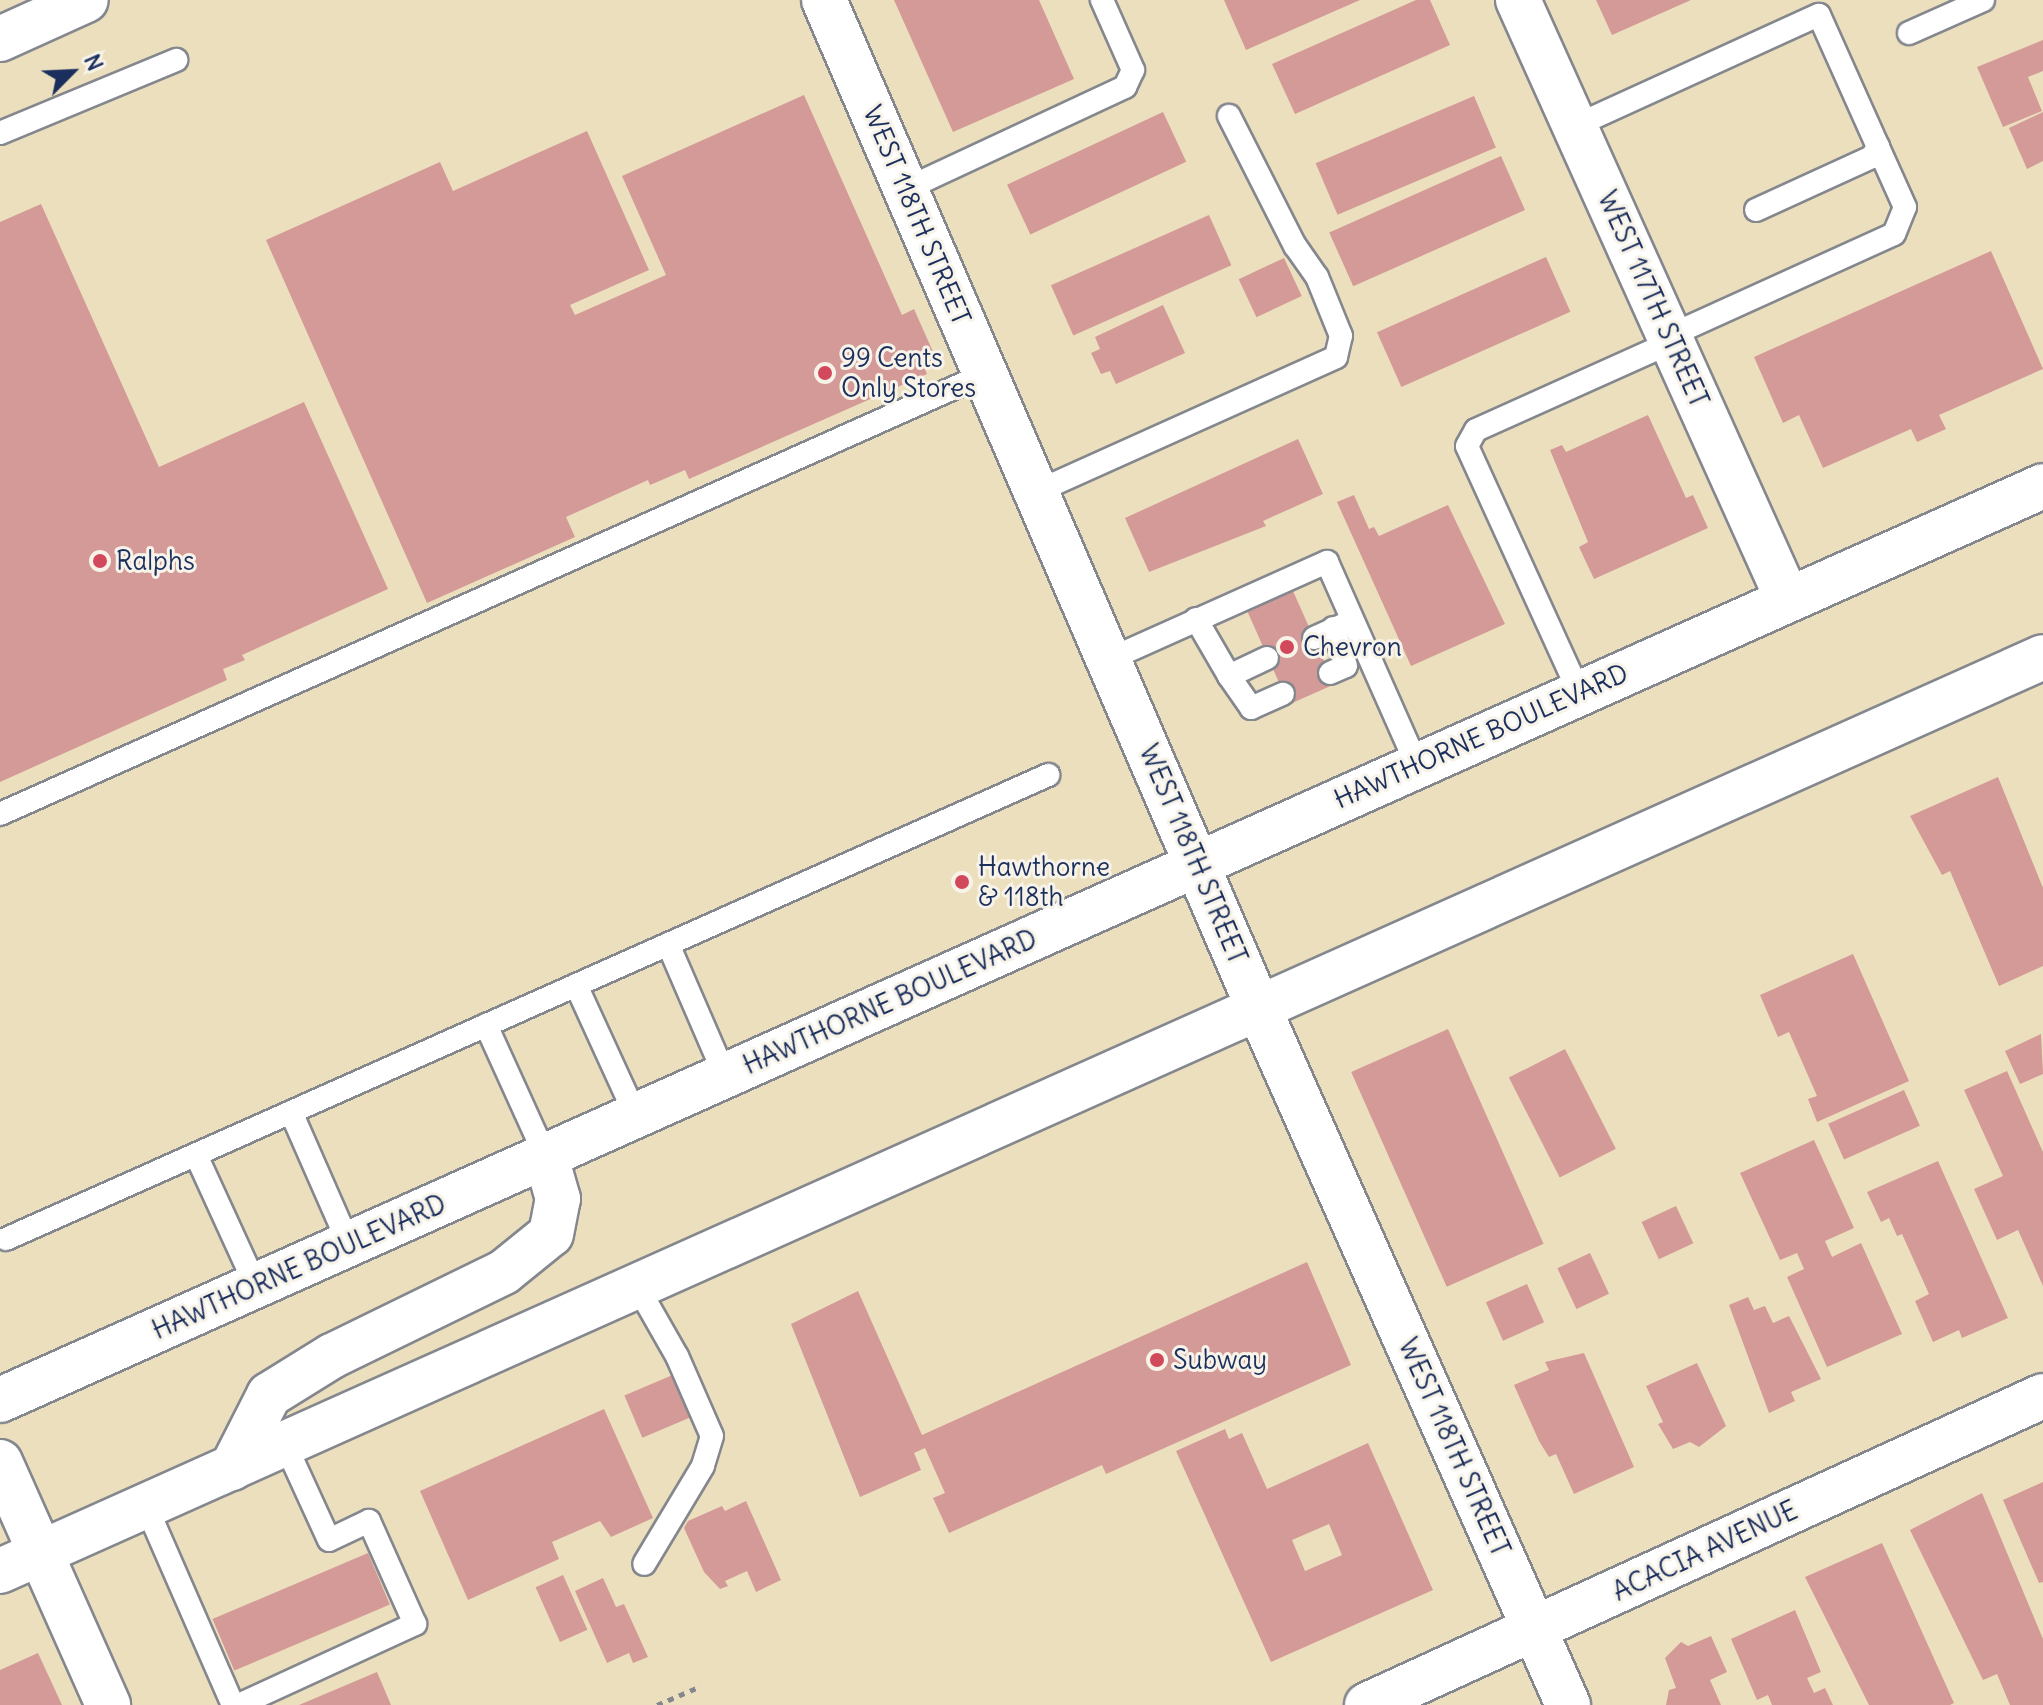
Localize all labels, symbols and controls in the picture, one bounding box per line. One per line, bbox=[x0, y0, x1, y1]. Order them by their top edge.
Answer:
north arrow bbox=[32, 32, 112, 112]
text: N bbox=[78, 50, 110, 75]
street label: WEST 118TH STREET bbox=[857, 101, 977, 329]
street label: WEST 117TH STREET bbox=[1591, 186, 1715, 412]
place label: 99 Cents Only Stores bbox=[841, 342, 976, 404]
marker: 99 Cents Only Stores bbox=[816, 364, 834, 382]
place label: Ralphs bbox=[116, 545, 195, 577]
marker: Ralphs bbox=[91, 552, 109, 570]
place label: Chevron bbox=[1303, 631, 1402, 663]
marker: Chevron bbox=[1278, 638, 1296, 656]
street label: HAWTHORNE BOULEVARD bbox=[1329, 657, 1633, 815]
street label: WEST 118TH STREET bbox=[1133, 740, 1253, 968]
place label: Hawthorne & 118th bbox=[978, 851, 1110, 912]
marker: Hawthorne & 118th bbox=[953, 873, 971, 891]
street label: HAWTHORNE BOULEVARD bbox=[738, 923, 1042, 1081]
street label: HAWTHORNE BOULEVARD bbox=[147, 1188, 451, 1346]
street label: WEST 118TH STREET bbox=[1392, 1333, 1516, 1561]
place label: Subway bbox=[1173, 1344, 1267, 1376]
marker: Subway bbox=[1148, 1351, 1166, 1369]
street label: ACACIA AVENUE bbox=[1608, 1495, 1802, 1607]

